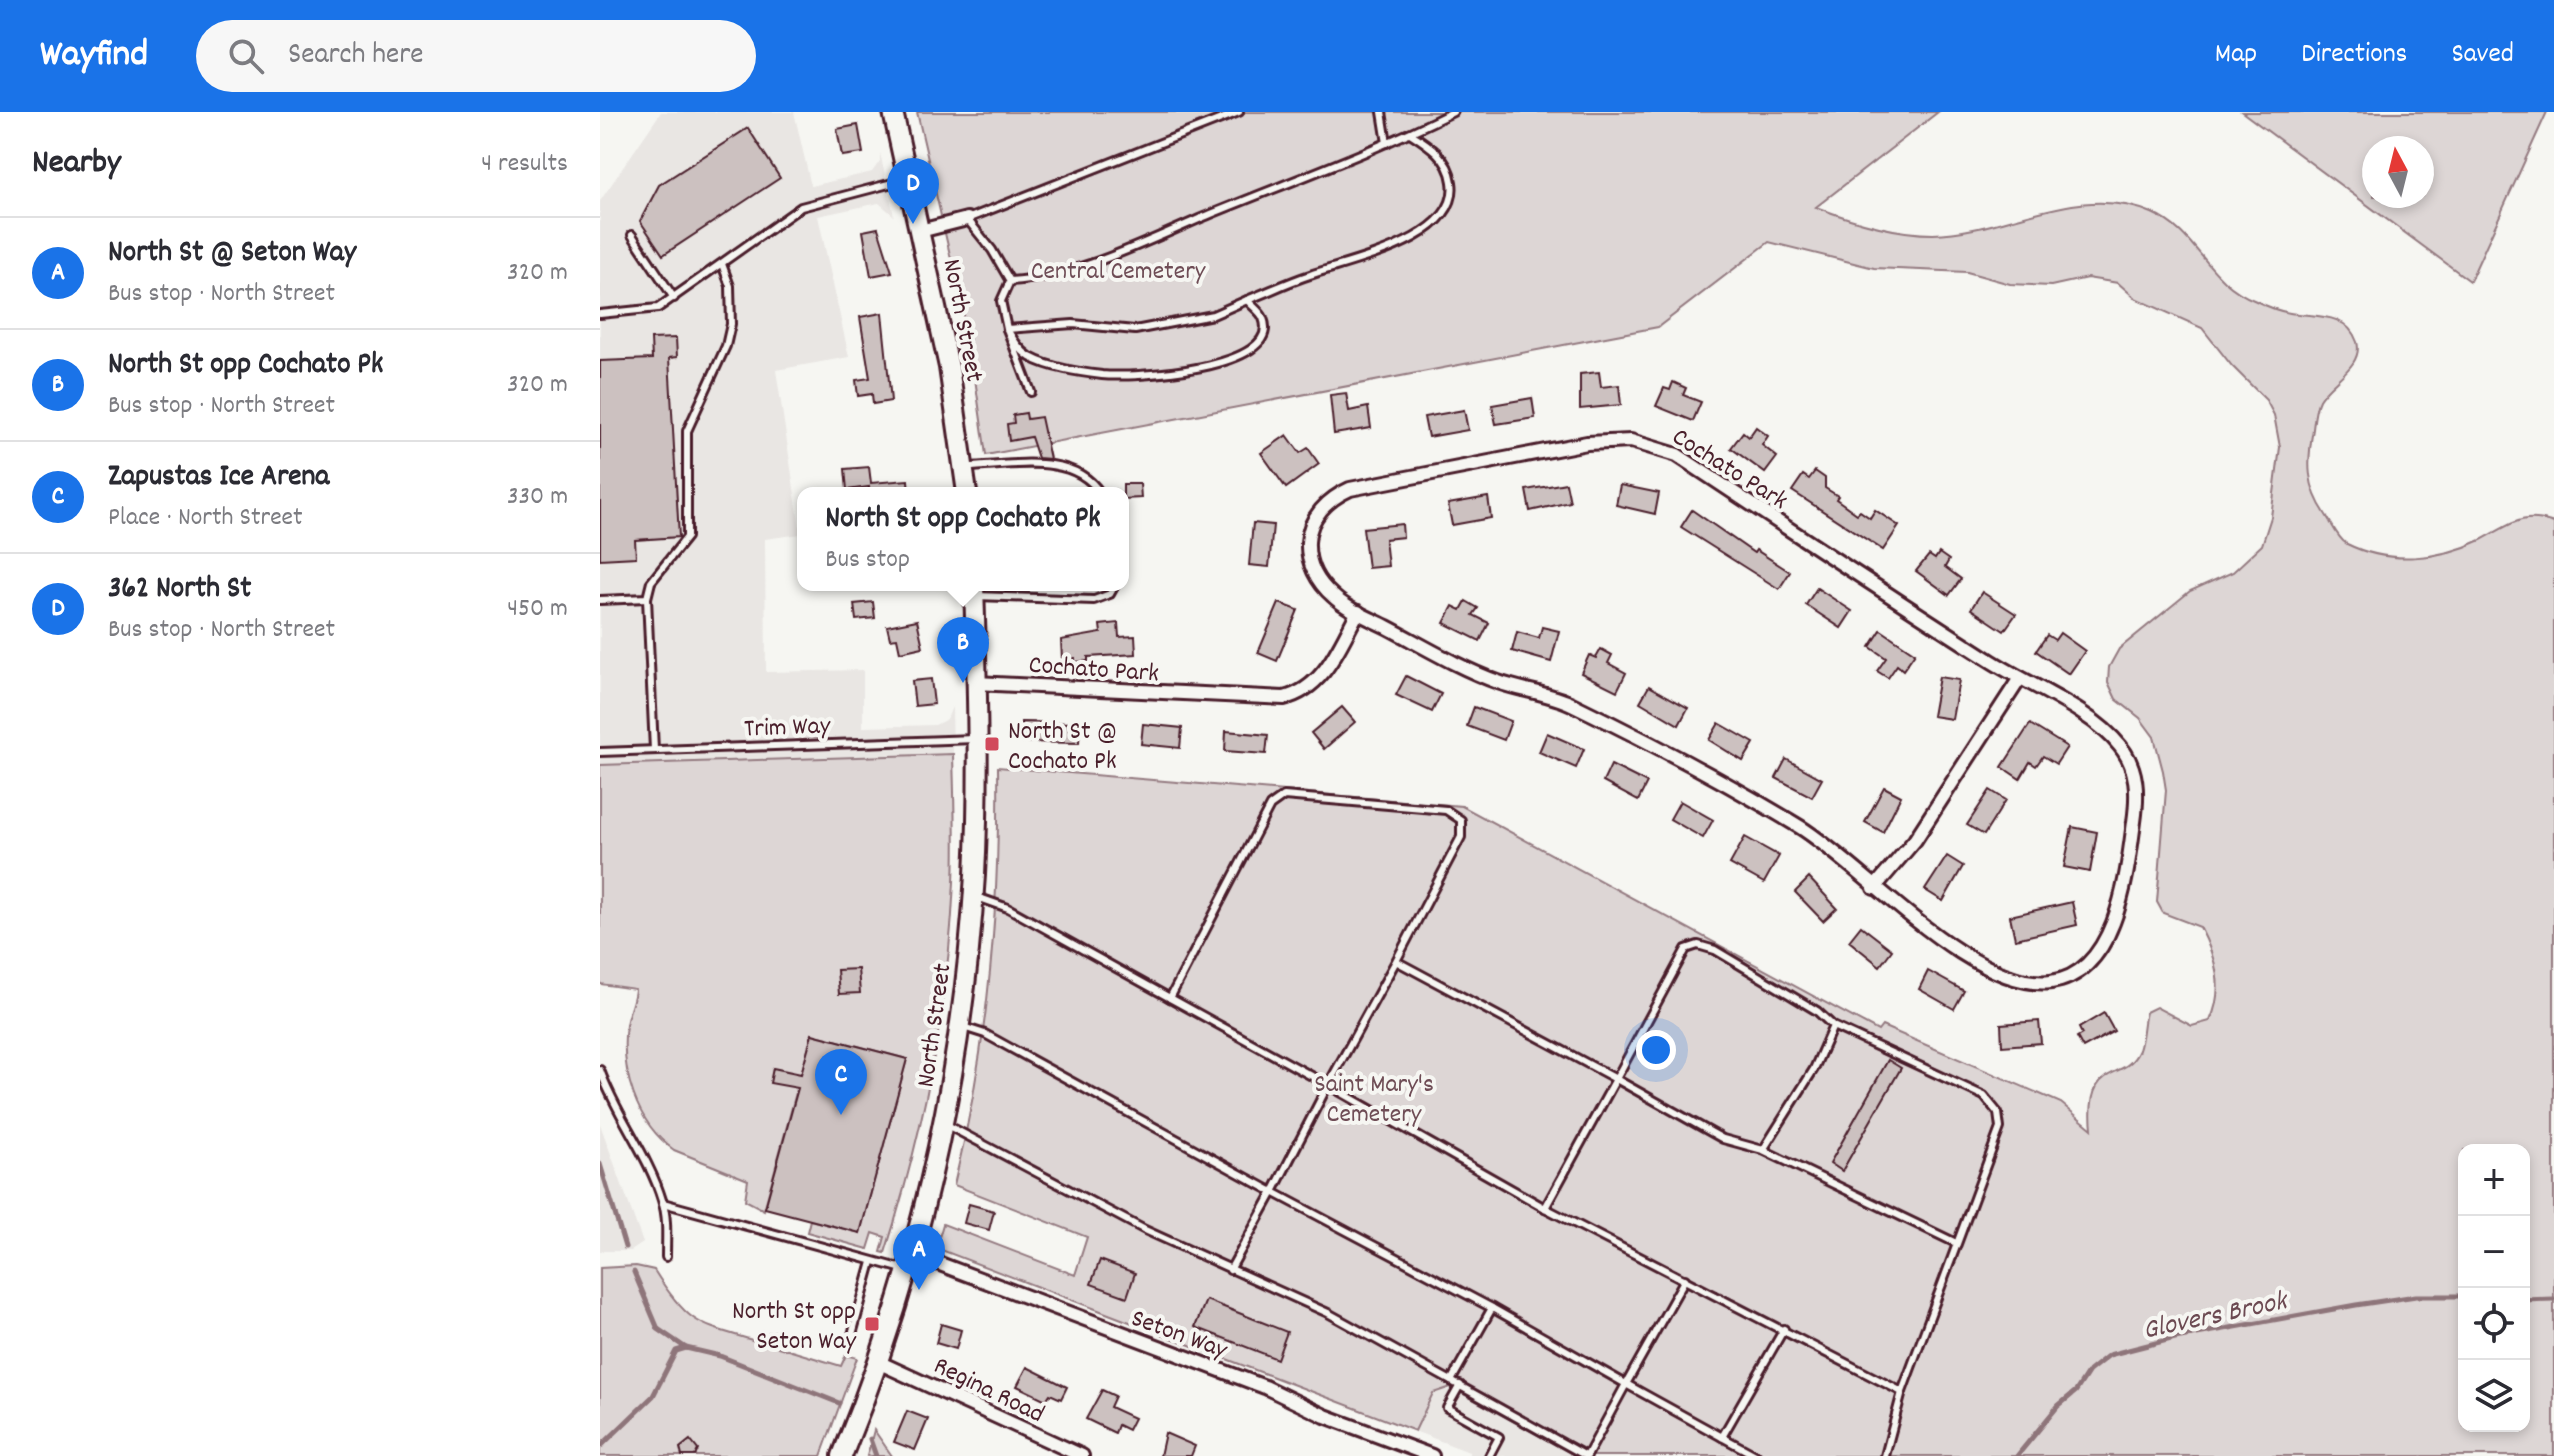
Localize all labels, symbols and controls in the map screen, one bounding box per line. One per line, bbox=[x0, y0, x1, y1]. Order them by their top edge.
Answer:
search box bbox=[196, 20, 756, 92]
text: Wayfind bbox=[40, 29, 148, 84]
icon: search bbox=[224, 34, 268, 78]
text: Search here bbox=[288, 35, 424, 78]
text: Map bbox=[2215, 36, 2257, 76]
text: Directions bbox=[2301, 36, 2407, 76]
text: Saved bbox=[2451, 36, 2514, 76]
north arrow bbox=[2362, 136, 2434, 208]
text: Nearby bbox=[32, 140, 121, 189]
text: 4 results bbox=[481, 146, 568, 183]
pin: D bbox=[887, 158, 939, 224]
text: North St @ Seton Way bbox=[108, 233, 356, 276]
park label: Central Cemetery bbox=[1031, 254, 1206, 291]
text: A bbox=[51, 255, 65, 292]
text: 320 m bbox=[507, 255, 568, 292]
street label: North Street bbox=[932, 256, 992, 386]
text: Bus stop · North Street bbox=[108, 276, 335, 313]
text: North St opp Cochato Pk bbox=[108, 345, 383, 388]
text: B bbox=[52, 367, 64, 404]
text: 320 m bbox=[507, 367, 568, 404]
text: Bus stop · North Street bbox=[108, 388, 335, 425]
street label: Cochato Park bbox=[1664, 420, 1794, 520]
text: Zapustas Ice Arena bbox=[108, 457, 329, 500]
text: C bbox=[52, 479, 64, 516]
text: 330 m bbox=[507, 479, 568, 516]
popup bbox=[797, 487, 1129, 591]
text: North St opp Cochato Pk bbox=[825, 499, 1101, 542]
text: Place · North Street bbox=[108, 500, 303, 537]
text: Bus stop bbox=[825, 542, 910, 579]
text: 362 North St bbox=[108, 569, 251, 612]
text: D bbox=[51, 591, 65, 628]
text: 450 m bbox=[507, 591, 568, 628]
text: Bus stop · North Street bbox=[108, 612, 335, 649]
pin: B bbox=[937, 617, 989, 683]
street label: Cochato Park bbox=[1027, 647, 1160, 693]
street label: Trim Way bbox=[743, 708, 831, 748]
place label: North St @ Cochato Pk bbox=[1008, 714, 1117, 781]
marker: North St @ Cochato Pk bbox=[983, 735, 1001, 753]
street label: North Street bbox=[908, 961, 963, 1090]
your location bbox=[1636, 1030, 1676, 1070]
pin: C bbox=[815, 1049, 867, 1115]
park label: Saint Mary's Cemetery bbox=[1314, 1067, 1434, 1134]
map controls bbox=[2458, 1144, 2530, 1432]
button: + bbox=[2458, 1144, 2530, 1216]
button: − bbox=[2458, 1216, 2530, 1288]
pin: A bbox=[893, 1224, 945, 1290]
water label: Glovers Brook bbox=[2140, 1283, 2293, 1353]
button: locate bbox=[2458, 1288, 2530, 1360]
place label: North St opp Seton Way bbox=[732, 1294, 856, 1361]
street label: Seton Way bbox=[1126, 1301, 1232, 1370]
marker: North St opp Seton Way bbox=[863, 1315, 881, 1333]
street label: Regina Road bbox=[927, 1348, 1050, 1434]
button: layers bbox=[2458, 1360, 2530, 1432]

